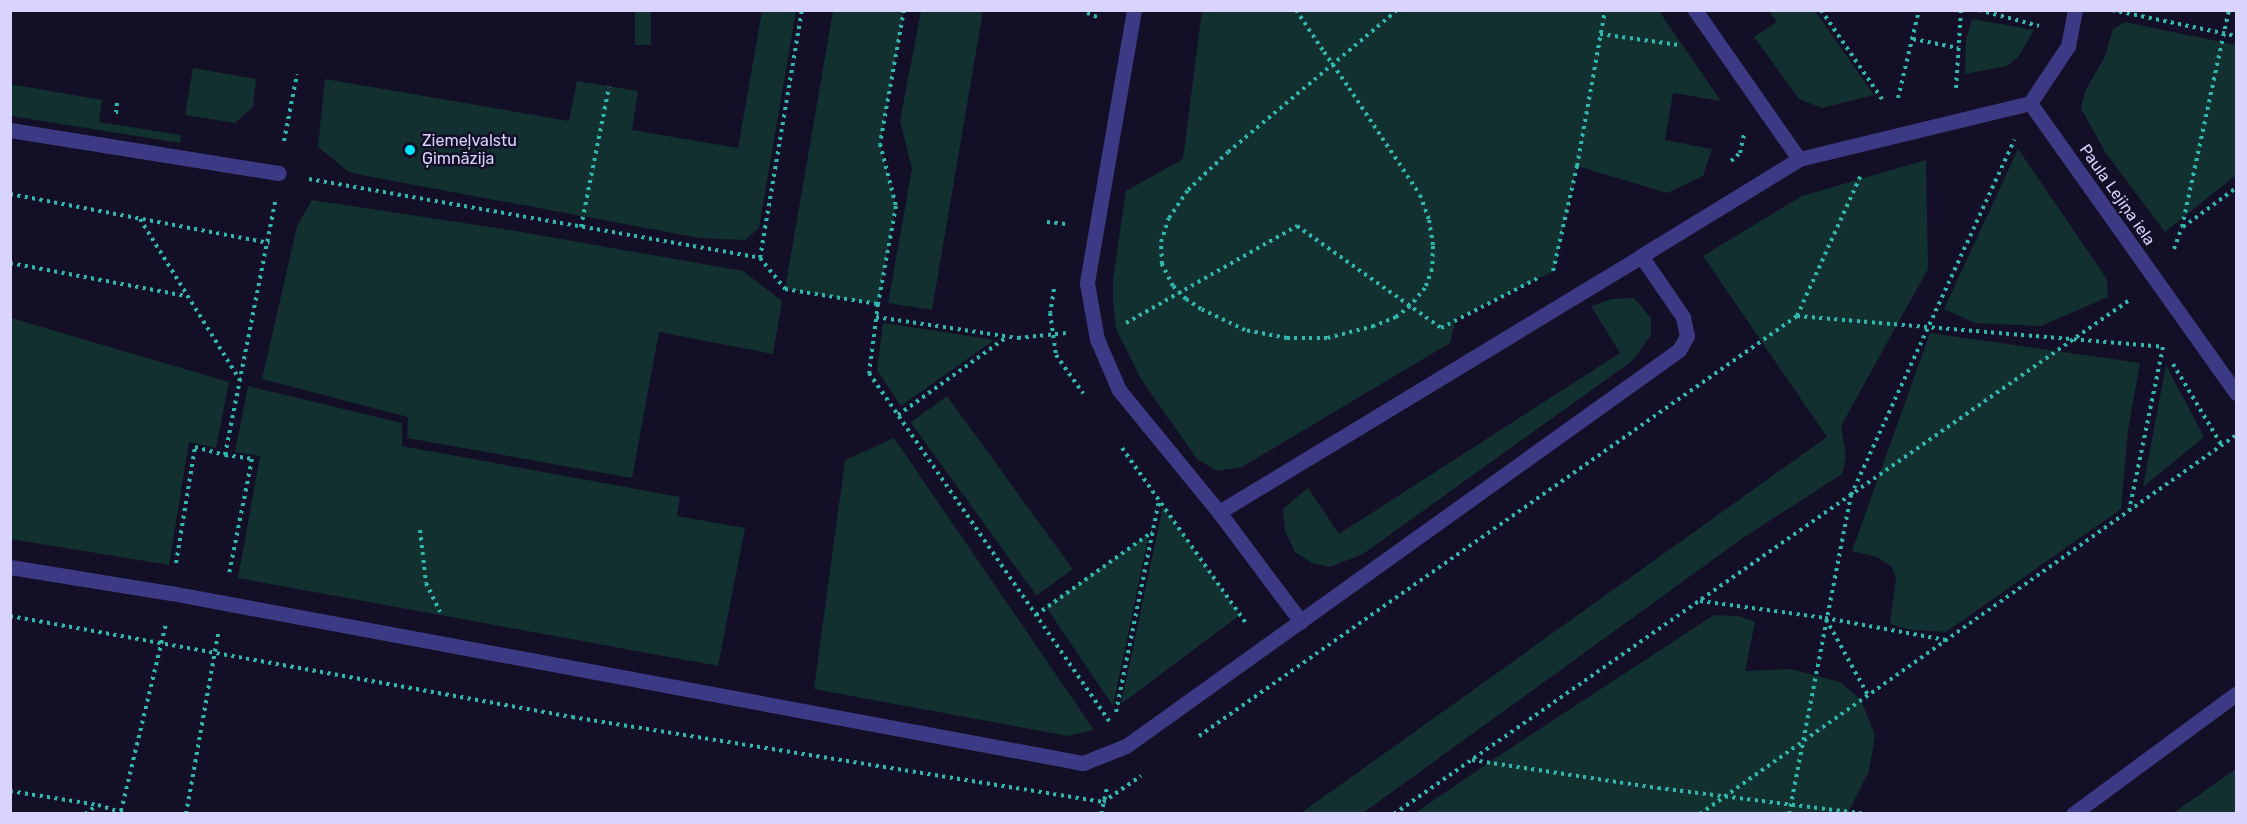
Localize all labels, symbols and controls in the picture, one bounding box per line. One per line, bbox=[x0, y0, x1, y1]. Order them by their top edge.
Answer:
place label: Ziemeļvalstu Ģimnāzija bbox=[422, 131, 517, 169]
street label: Paula Lejiņa iela bbox=[2075, 141, 2159, 249]
marker: Ziemeļvalstu Ģimnāzija bbox=[403, 143, 417, 157]

